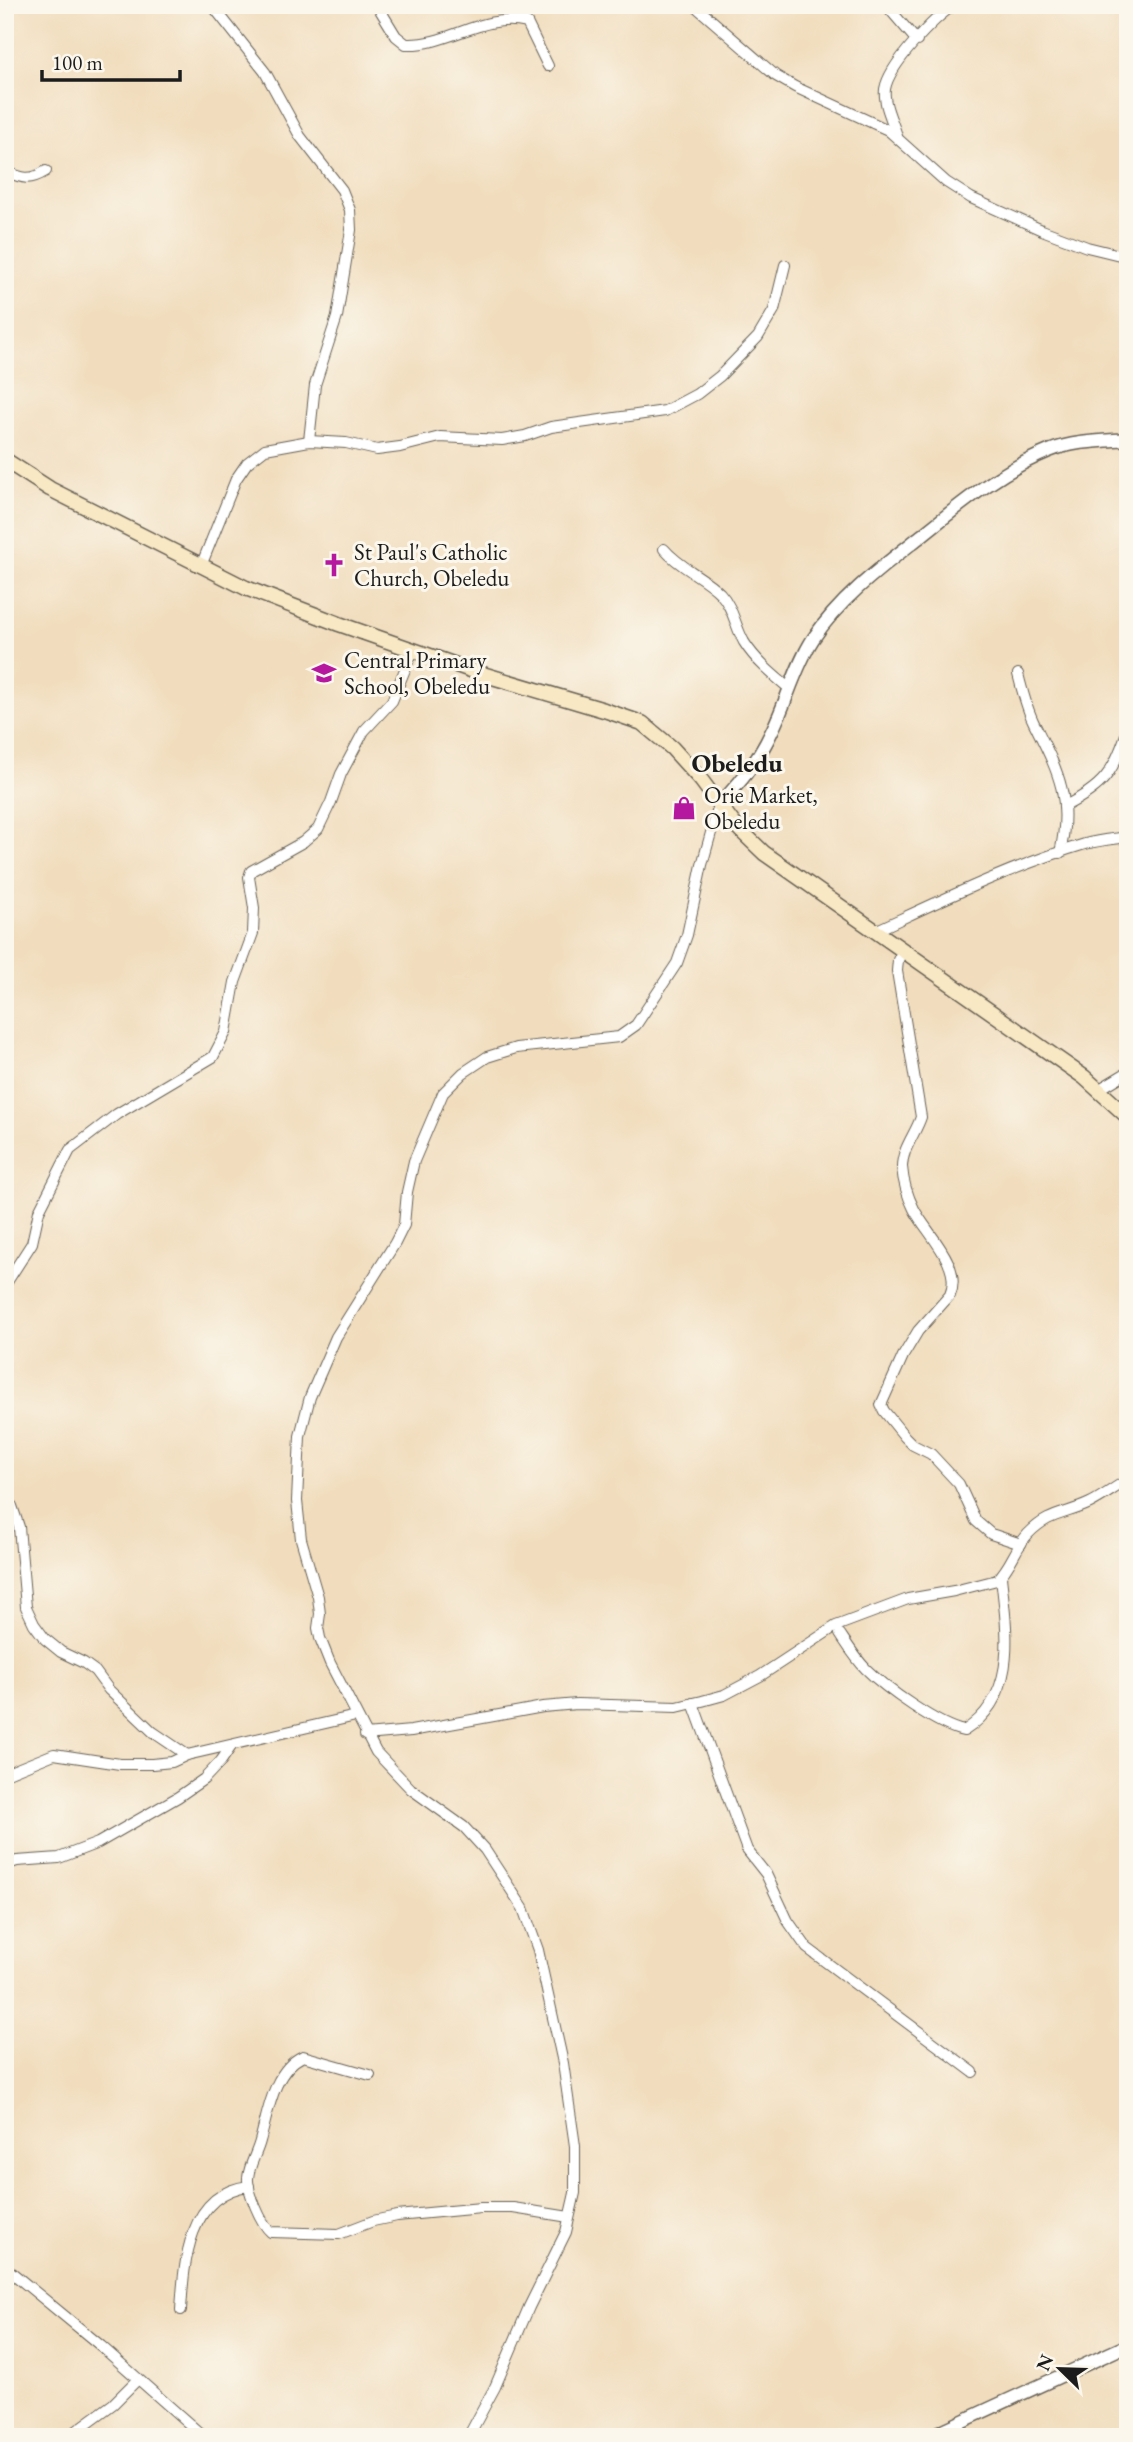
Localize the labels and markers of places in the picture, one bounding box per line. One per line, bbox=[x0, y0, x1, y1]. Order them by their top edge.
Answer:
place label: St Paul's Catholic Church, Obeledu bbox=[354, 537, 509, 593]
church icon: St Paul's Catholic Church, Obeledu bbox=[320, 551, 348, 579]
place label: Central Primary School, Obeledu bbox=[344, 645, 490, 701]
school or university icon: Central Primary School, Obeledu bbox=[310, 659, 338, 687]
place label: Orie Market, Obeledu bbox=[704, 780, 818, 836]
shop icon: Orie Market, Obeledu bbox=[670, 794, 698, 822]

